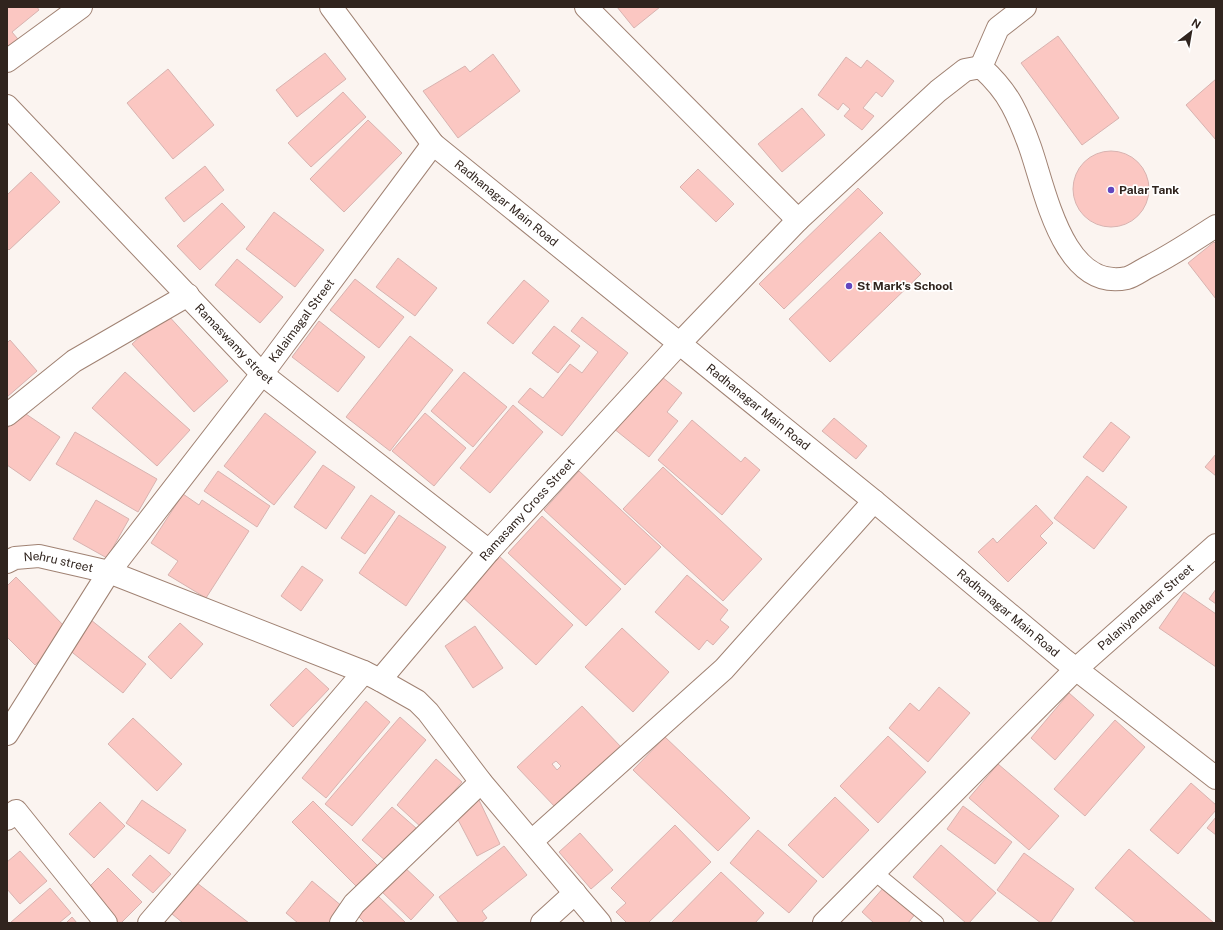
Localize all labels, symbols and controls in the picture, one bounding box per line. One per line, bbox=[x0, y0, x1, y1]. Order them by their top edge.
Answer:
north arrow bbox=[1171, 12, 1211, 52]
text: N bbox=[1189, 16, 1203, 31]
street label: Radhanagar Main Road bbox=[452, 157, 561, 249]
place label: Palar Tank bbox=[1119, 183, 1179, 197]
marker: Palar Tank bbox=[1106, 185, 1116, 195]
street label: Kalaimagal Street bbox=[266, 276, 337, 365]
place label: St Mark's School bbox=[857, 279, 953, 293]
marker: St Mark's School bbox=[844, 281, 854, 291]
street label: Ramaswamy street bbox=[192, 301, 276, 387]
street label: Radhanagar Main Road bbox=[703, 361, 813, 453]
street label: Ramasamy Cross Street bbox=[477, 455, 577, 564]
street label: Nehru street bbox=[23, 549, 95, 575]
street label: Palaniyandavar Street bbox=[1095, 561, 1197, 653]
street label: Radhanagar Main Road bbox=[954, 566, 1062, 660]

